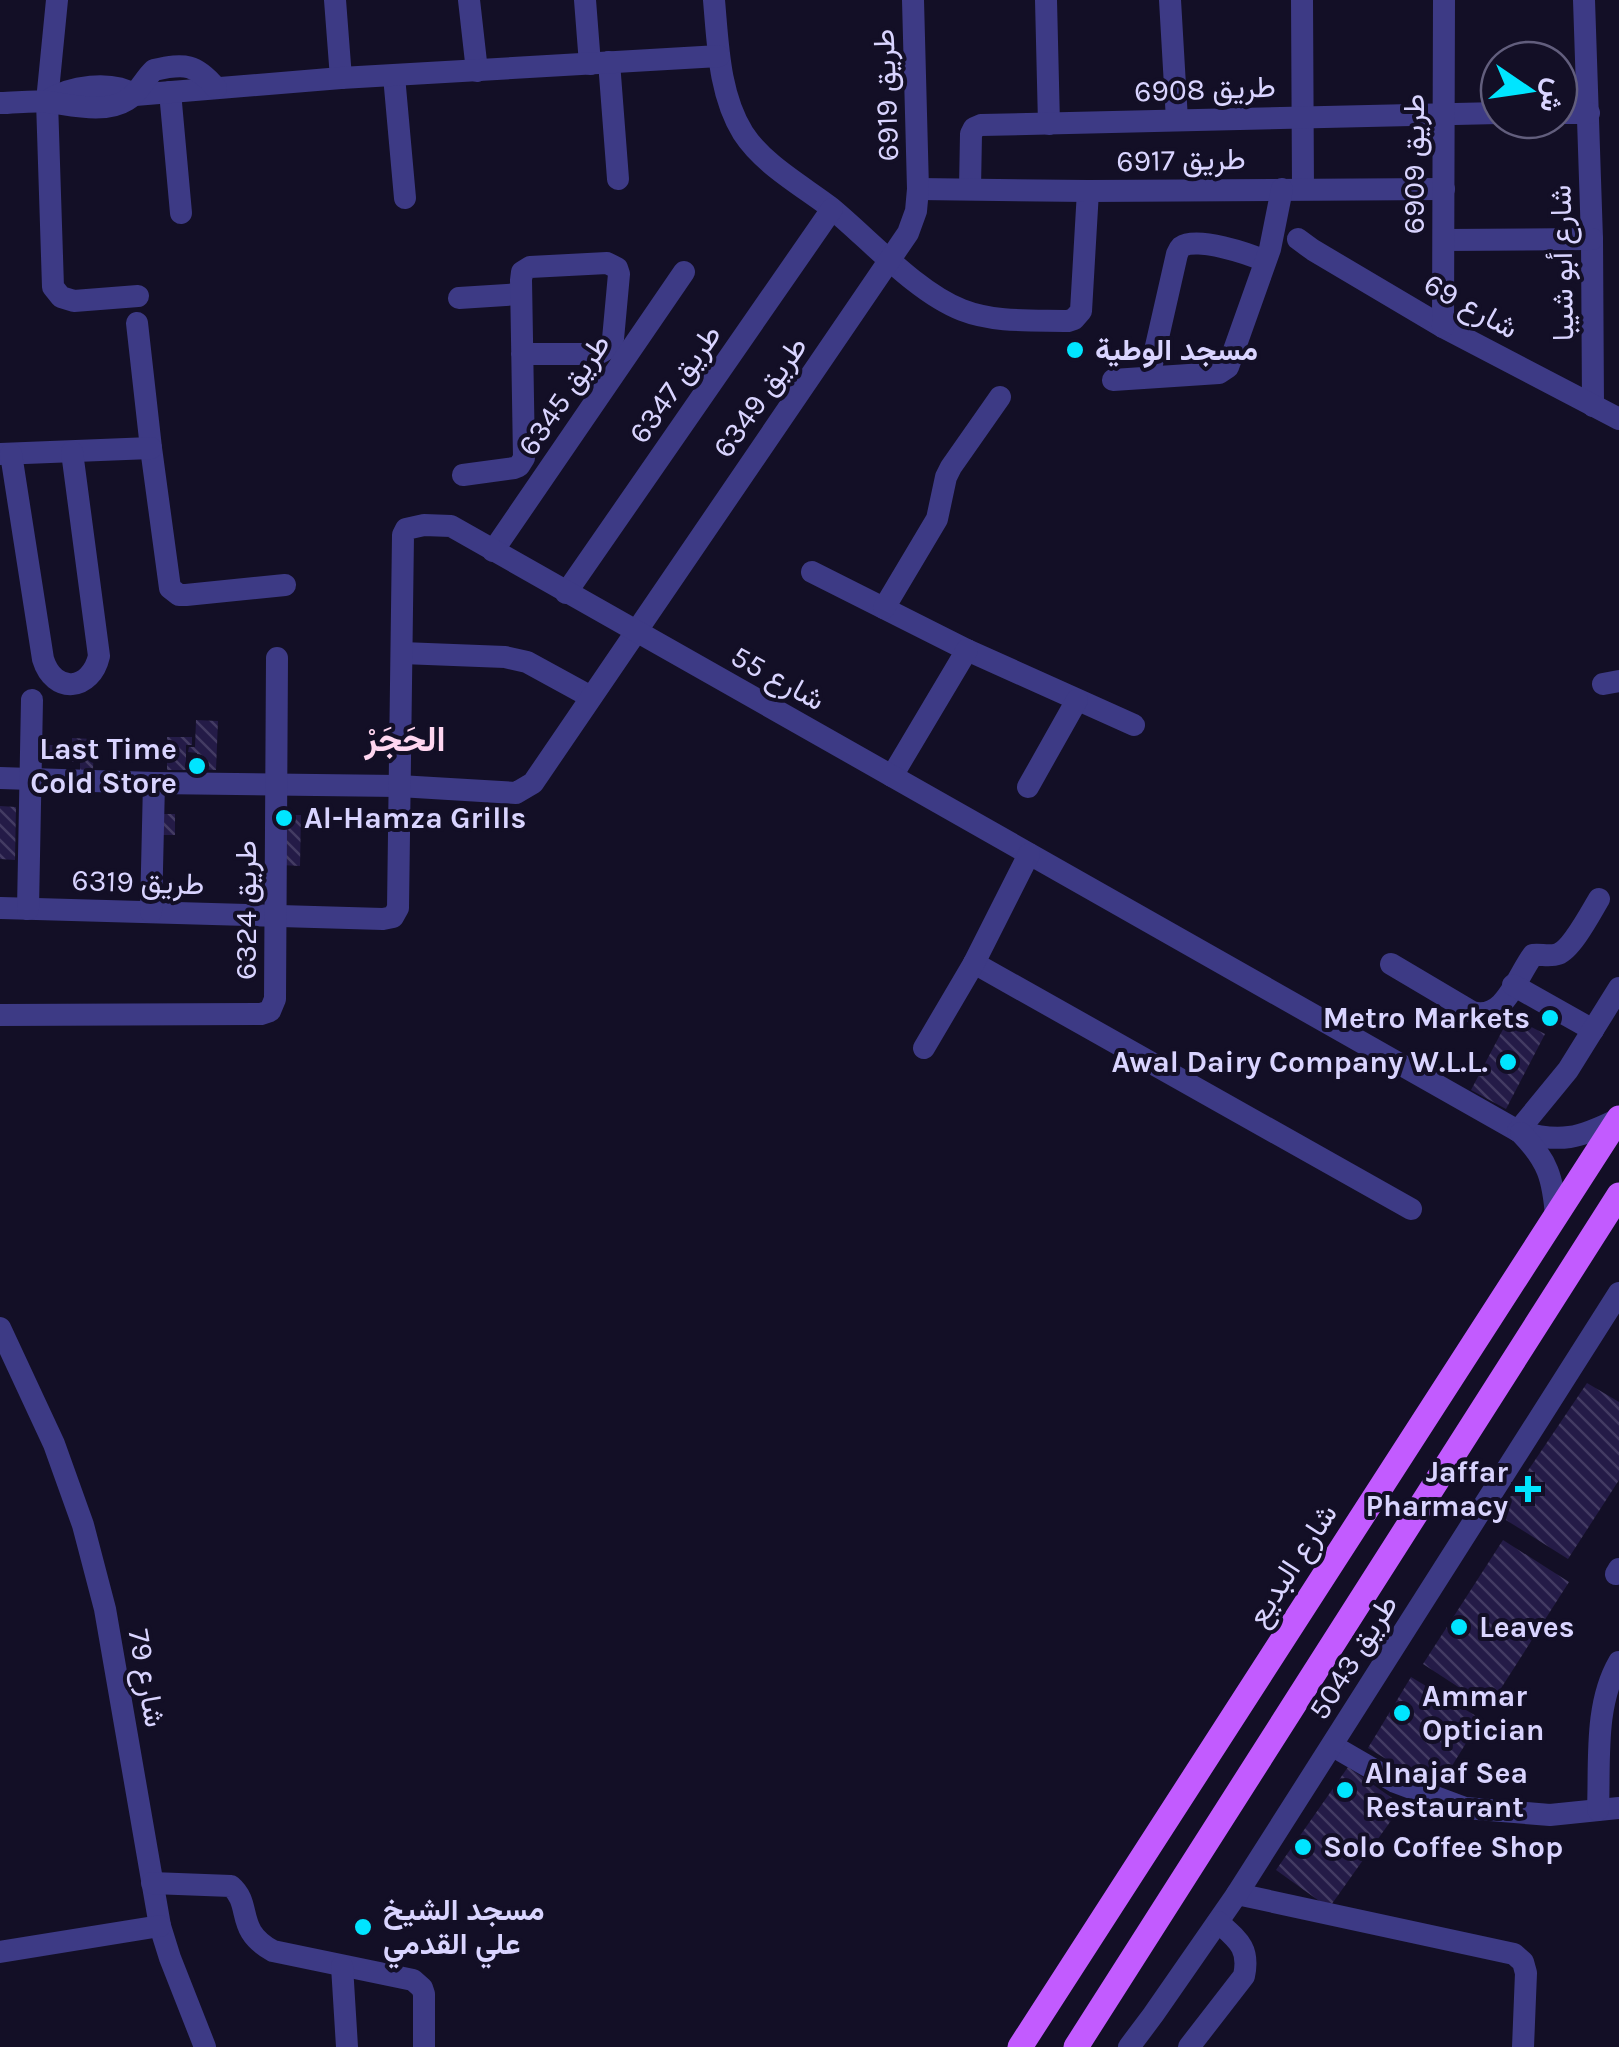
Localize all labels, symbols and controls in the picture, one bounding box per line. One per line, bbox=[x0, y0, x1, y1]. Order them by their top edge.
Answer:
street label: طريق 6919 bbox=[866, 28, 906, 162]
north arrow bbox=[1479, 40, 1579, 140]
street label: طريق 6908 bbox=[1134, 69, 1276, 109]
text: ش bbox=[1533, 75, 1573, 116]
street label: طريق 6909 bbox=[1396, 94, 1432, 234]
street label: طريق 6917 bbox=[1116, 141, 1246, 179]
street label: شارع أبو شيبا bbox=[1543, 184, 1583, 342]
street label: شارع 69 bbox=[1417, 266, 1524, 348]
street label: طريق 6347 bbox=[621, 318, 729, 450]
street label: طريق 6345 bbox=[510, 327, 618, 463]
street label: طريق 6349 bbox=[705, 329, 815, 465]
place label: مسجد الوطية bbox=[1095, 332, 1258, 368]
marker: مسجد الوطية bbox=[1064, 339, 1086, 361]
street label: شارع 55 bbox=[724, 638, 831, 720]
district label: الحَجَرْ bbox=[363, 719, 446, 761]
place label: Last Time Cold Store bbox=[30, 731, 177, 801]
marker: Last Time Cold Store bbox=[186, 755, 208, 777]
place label: Al-Hamza Grills bbox=[304, 800, 526, 836]
marker: Al-Hamza Grills bbox=[273, 807, 295, 829]
street label: طريق 6324 bbox=[228, 840, 264, 980]
street label: طريق 6319 bbox=[71, 862, 205, 902]
place label: Metro Markets bbox=[1323, 1000, 1530, 1036]
marker: Metro Markets bbox=[1539, 1007, 1561, 1029]
place label: Awal Dairy Company W.L.L. bbox=[1111, 1044, 1488, 1080]
marker: Awal Dairy Company W.L.L. bbox=[1497, 1051, 1519, 1073]
place label: Jaffar Pharmacy bbox=[1366, 1454, 1508, 1524]
marker: Jaffar Pharmacy bbox=[1517, 1478, 1539, 1500]
street label: شارع البديع bbox=[1239, 1497, 1346, 1634]
street label: طريق 5043 bbox=[1301, 1588, 1405, 1726]
place label: Leaves bbox=[1479, 1609, 1575, 1645]
marker: Leaves bbox=[1448, 1616, 1470, 1638]
street label: شارع 79 bbox=[119, 1626, 173, 1730]
place label: Ammar Optician bbox=[1422, 1678, 1544, 1748]
marker: Ammar Optician bbox=[1391, 1702, 1413, 1724]
place label: Alnajaf Sea Restaurant bbox=[1365, 1755, 1528, 1825]
marker: Alnajaf Sea Restaurant bbox=[1334, 1779, 1356, 1801]
place label: Solo Coffee Shop bbox=[1323, 1829, 1563, 1865]
marker: Solo Coffee Shop bbox=[1292, 1836, 1314, 1858]
place label: مسجد الشيخ علي القدمي bbox=[383, 1892, 545, 1969]
marker: مسجد الشيخ علي القدمي bbox=[352, 1916, 374, 1938]

